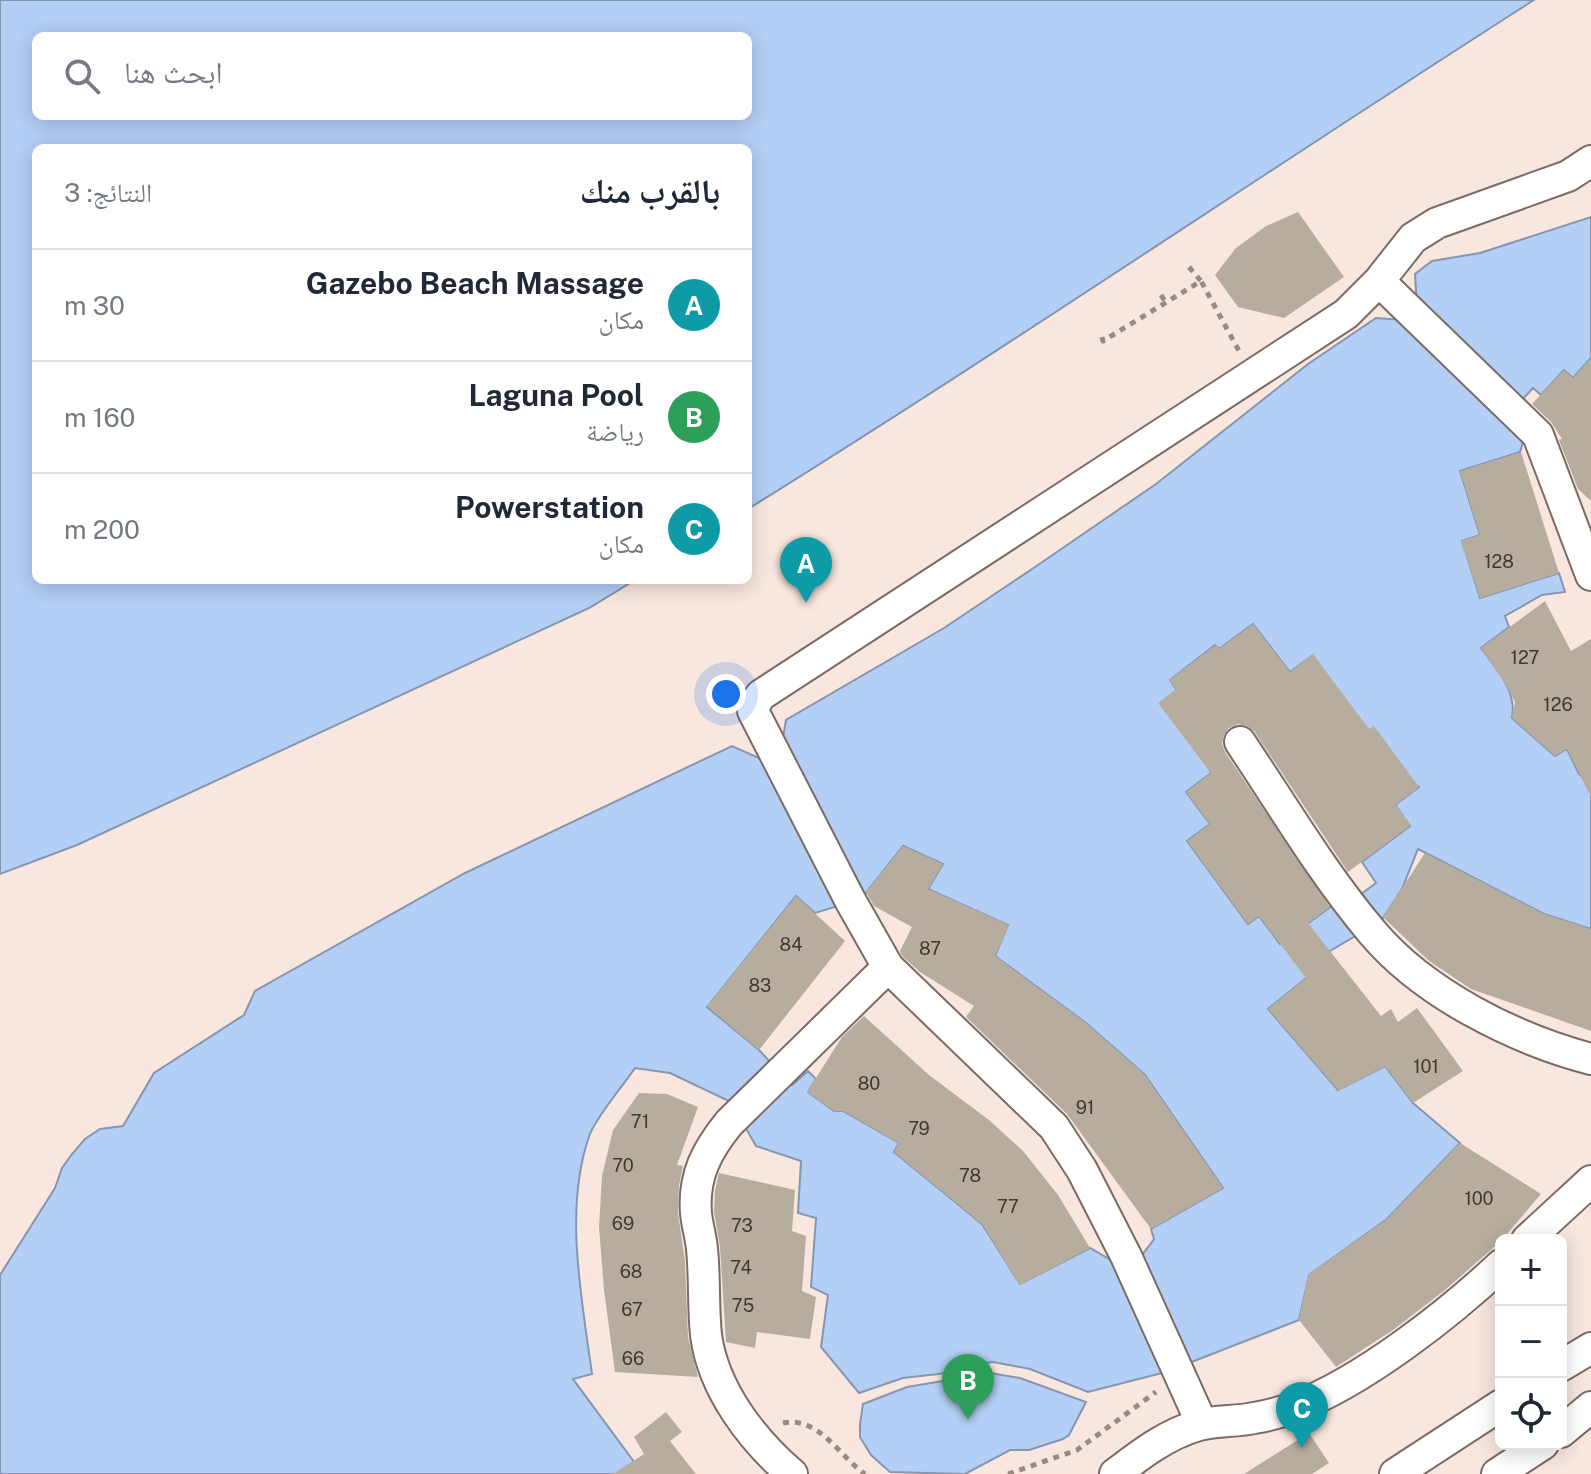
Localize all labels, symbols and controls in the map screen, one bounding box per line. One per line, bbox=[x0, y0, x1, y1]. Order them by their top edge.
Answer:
search box bbox=[32, 32, 752, 120]
icon: search bbox=[60, 54, 104, 98]
text: ابحث هنا bbox=[124, 54, 223, 90]
text: بالقرب منك bbox=[580, 171, 720, 211]
text: النتائج: 3 bbox=[64, 177, 152, 208]
text: Gazebo Beach Massage bbox=[306, 265, 644, 301]
text: 30 m bbox=[64, 290, 125, 321]
text: A bbox=[685, 290, 703, 321]
text: مكان bbox=[598, 304, 644, 335]
text: Laguna Pool bbox=[468, 377, 644, 413]
text: 160 m bbox=[64, 402, 135, 433]
text: B bbox=[685, 402, 703, 433]
text: رياضة bbox=[586, 416, 644, 447]
text: Powerstation bbox=[455, 489, 644, 525]
text: 200 m bbox=[64, 514, 140, 545]
text: C bbox=[685, 514, 703, 545]
text: مكان bbox=[598, 528, 644, 559]
pin: A bbox=[780, 537, 832, 603]
house number: 128 bbox=[1484, 551, 1514, 572]
house number: 127 bbox=[1511, 647, 1539, 668]
your location bbox=[706, 674, 746, 714]
house number: 126 bbox=[1543, 694, 1573, 715]
house number: 84 bbox=[780, 934, 802, 955]
house number: 87 bbox=[919, 938, 941, 959]
house number: 83 bbox=[749, 975, 771, 996]
house number: 101 bbox=[1413, 1056, 1439, 1077]
house number: 80 bbox=[858, 1073, 880, 1094]
house number: 91 bbox=[1076, 1097, 1094, 1118]
house number: 71 bbox=[631, 1111, 649, 1132]
house number: 79 bbox=[908, 1118, 930, 1139]
house number: 70 bbox=[612, 1155, 634, 1176]
house number: 78 bbox=[959, 1165, 981, 1186]
house number: 100 bbox=[1464, 1188, 1494, 1209]
house number: 77 bbox=[997, 1196, 1019, 1217]
house number: 69 bbox=[612, 1213, 634, 1234]
house number: 73 bbox=[731, 1215, 753, 1236]
map controls bbox=[1495, 1234, 1567, 1450]
button: + bbox=[1495, 1234, 1567, 1306]
house number: 74 bbox=[730, 1257, 752, 1278]
house number: 68 bbox=[620, 1261, 642, 1282]
house number: 75 bbox=[732, 1295, 754, 1316]
house number: 67 bbox=[621, 1299, 643, 1320]
button: − bbox=[1495, 1306, 1567, 1378]
house number: 66 bbox=[622, 1348, 644, 1369]
pin: B bbox=[942, 1354, 994, 1420]
button: locate bbox=[1495, 1378, 1567, 1450]
pin: C bbox=[1276, 1382, 1328, 1448]

